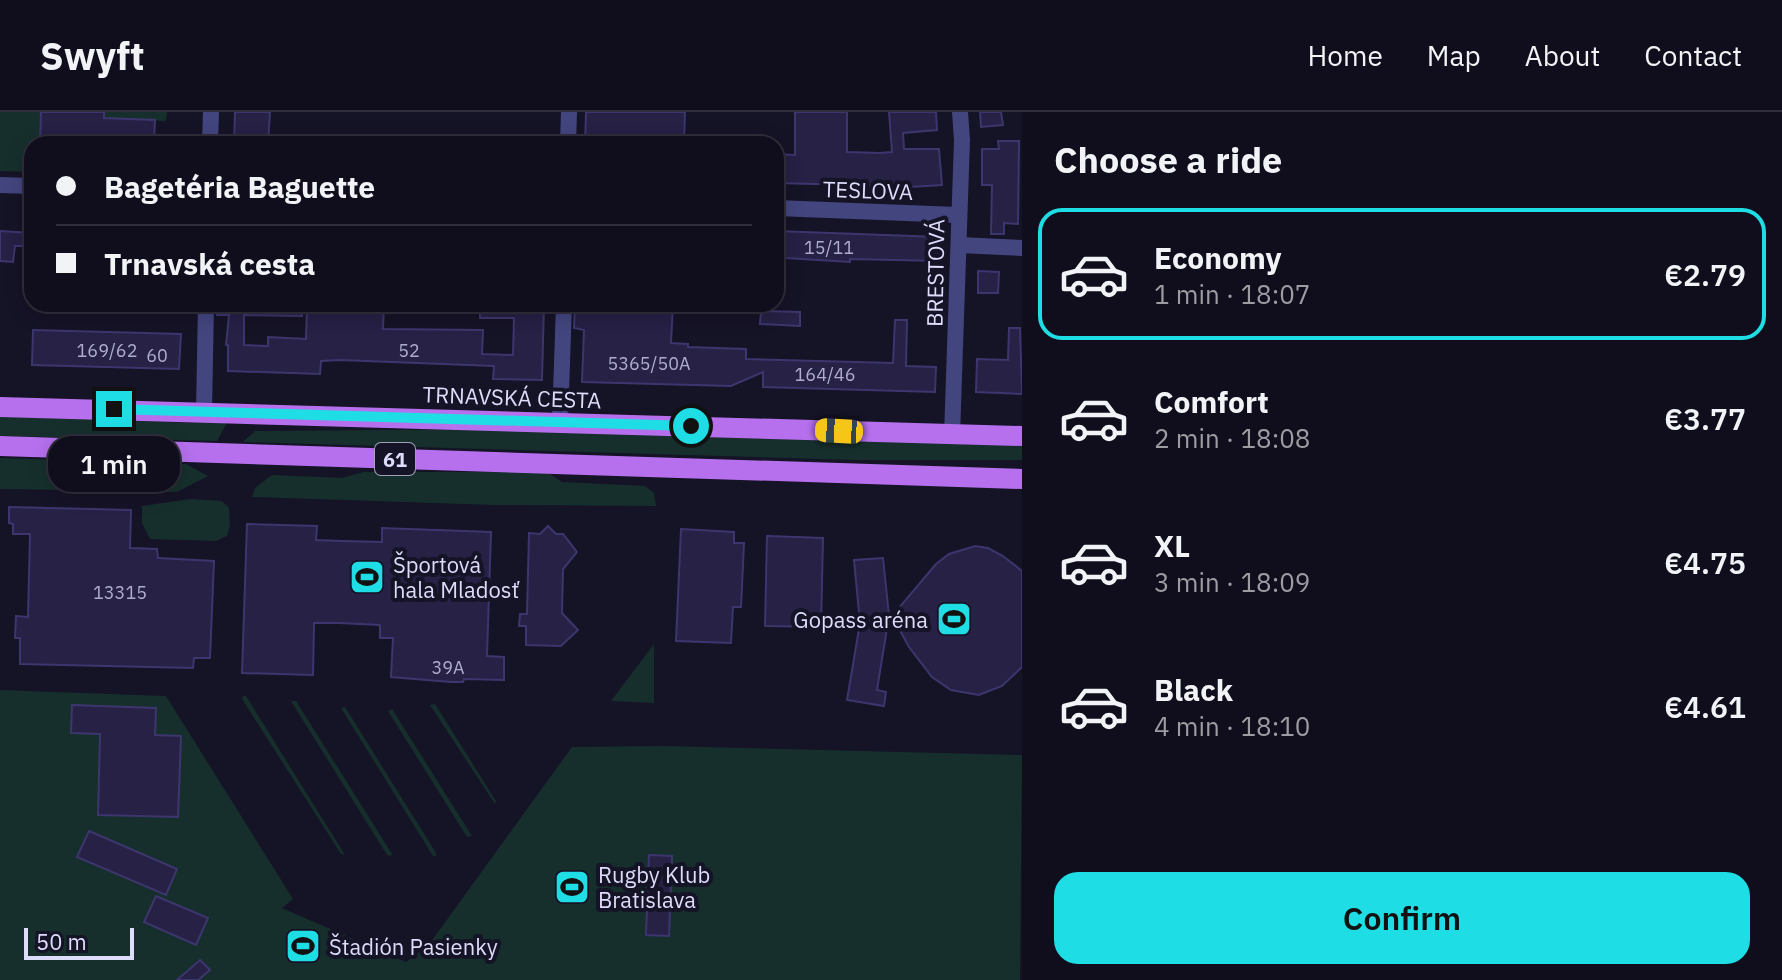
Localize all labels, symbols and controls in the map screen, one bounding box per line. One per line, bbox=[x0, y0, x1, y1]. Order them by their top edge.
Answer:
text: Swyft bbox=[40, 31, 145, 80]
text: Home bbox=[1307, 37, 1383, 74]
text: Map bbox=[1427, 37, 1481, 74]
text: About bbox=[1525, 37, 1600, 74]
text: Contact bbox=[1644, 37, 1742, 74]
text: Choose a ride bbox=[1054, 136, 1282, 183]
text: Bagetéria Baguette bbox=[104, 167, 375, 206]
street label: TESLOVA bbox=[822, 174, 914, 206]
street label: BRESTOVÁ bbox=[920, 219, 950, 327]
house number: 15/11 bbox=[804, 236, 854, 259]
icon: car bbox=[1058, 238, 1130, 310]
text: Economy bbox=[1154, 238, 1282, 277]
text: Trnavská cesta bbox=[104, 244, 315, 283]
text: €2.79 bbox=[1664, 255, 1746, 294]
text: 1 min · 18:07 bbox=[1154, 277, 1310, 311]
house number: 169/62 bbox=[77, 339, 137, 362]
house number: 52 bbox=[398, 339, 420, 362]
house number: 60 bbox=[146, 344, 168, 367]
house number: 5365/50A bbox=[607, 352, 691, 375]
house number: 164/46 bbox=[795, 363, 855, 386]
street label: TRNAVSKÁ CESTA bbox=[422, 379, 602, 415]
icon: car bbox=[1058, 382, 1130, 454]
text: Comfort bbox=[1154, 382, 1269, 421]
route end bbox=[96, 391, 132, 427]
text: €3.77 bbox=[1664, 399, 1746, 438]
route start bbox=[673, 408, 709, 444]
car bbox=[814, 418, 864, 444]
text: 2 min · 18:08 bbox=[1154, 421, 1310, 455]
callout: 1 min bbox=[48, 437, 180, 493]
road number: 61 bbox=[375, 443, 415, 475]
text: 1 min bbox=[80, 447, 148, 481]
icon: car bbox=[1058, 526, 1130, 598]
text: XL bbox=[1154, 526, 1190, 565]
text: €4.75 bbox=[1664, 543, 1746, 582]
place label: Športová hala Mladosť bbox=[393, 550, 520, 604]
sports icon: Športová hala Mladosť bbox=[348, 558, 386, 596]
text: 3 min · 18:09 bbox=[1154, 565, 1310, 599]
house number: 13315 bbox=[93, 581, 147, 604]
sports icon: Gopass aréna bbox=[935, 600, 973, 638]
place label: Gopass aréna bbox=[793, 605, 928, 634]
house number: 39A bbox=[431, 656, 465, 679]
icon: car bbox=[1058, 670, 1130, 742]
text: Black bbox=[1154, 670, 1233, 709]
text: €4.61 bbox=[1664, 687, 1746, 726]
text: 4 min · 18:10 bbox=[1154, 709, 1310, 743]
place label: Rugby Klub Bratislava bbox=[598, 860, 710, 914]
sports icon: Rugby Klub Bratislava bbox=[553, 868, 591, 906]
button: Confirm bbox=[1054, 872, 1750, 964]
scale bar bbox=[24, 924, 134, 960]
text: 50 m bbox=[36, 927, 87, 956]
sports icon: Štadión Pasienky bbox=[284, 927, 322, 965]
place label: Štadión Pasienky bbox=[329, 932, 498, 961]

